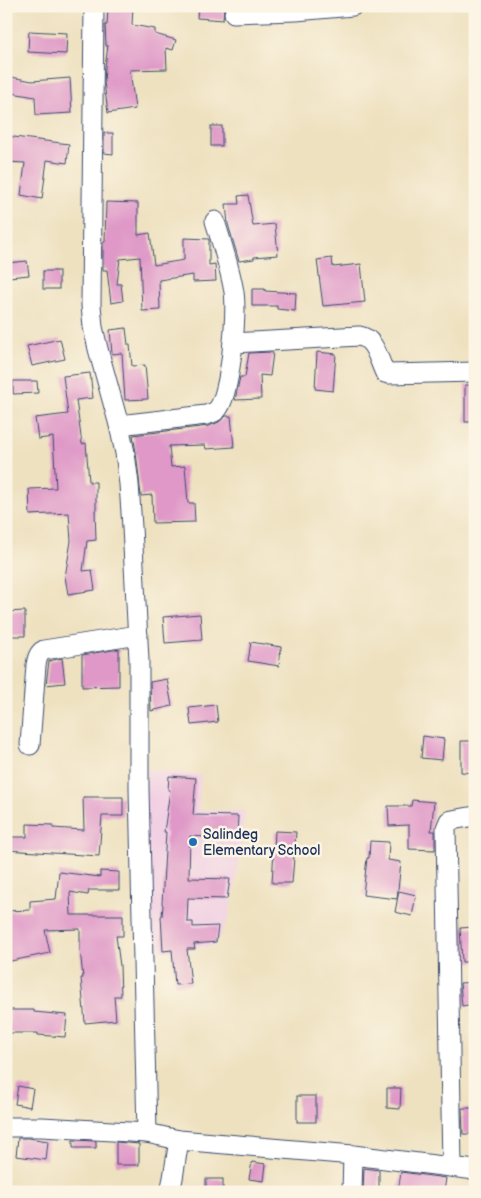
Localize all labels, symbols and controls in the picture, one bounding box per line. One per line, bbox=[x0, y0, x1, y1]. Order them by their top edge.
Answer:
place label: Salindeg Elementary School bbox=[203, 826, 321, 859]
marker: Salindeg Elementary School bbox=[187, 836, 199, 848]

